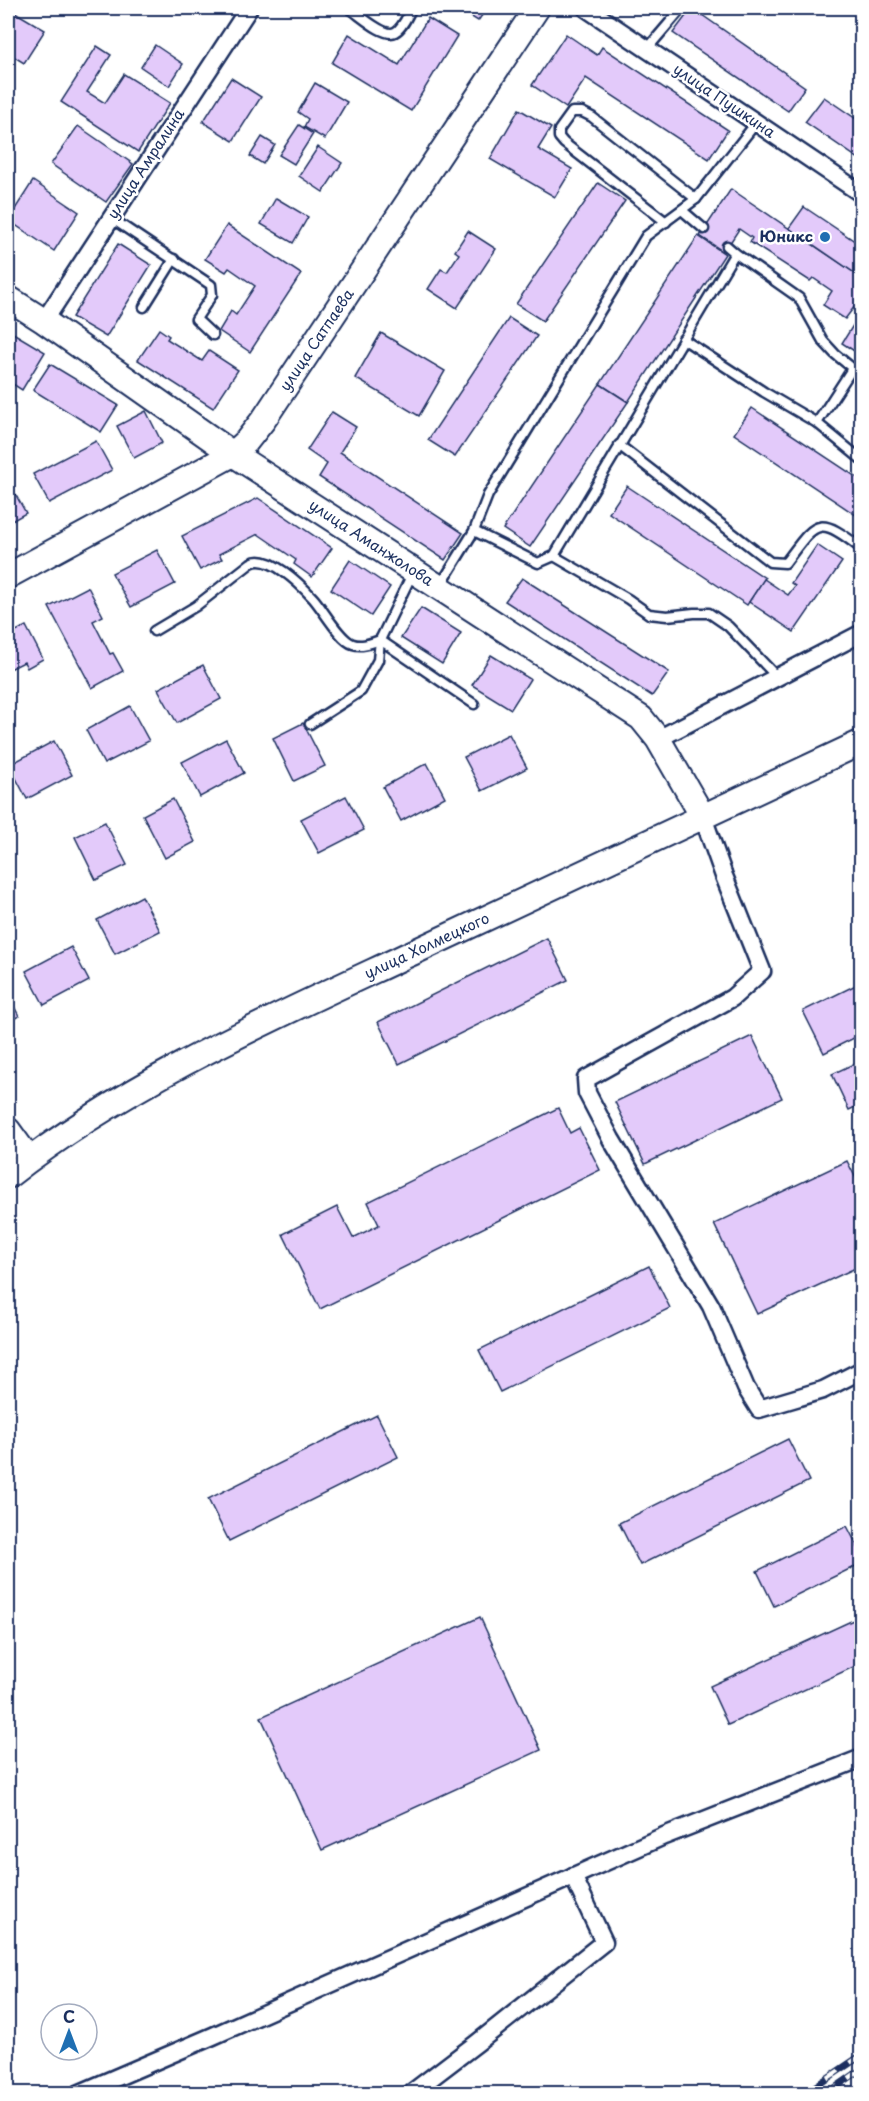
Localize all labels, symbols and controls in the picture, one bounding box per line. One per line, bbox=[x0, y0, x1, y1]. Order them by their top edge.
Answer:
street label: улица Пушкина bbox=[669, 57, 781, 143]
street label: улица Амралина bbox=[100, 103, 189, 223]
place label: Юникс bbox=[760, 224, 813, 247]
marker: Юникс bbox=[818, 230, 832, 244]
street label: улица Сатпаева bbox=[273, 283, 359, 395]
street label: улица Аманжолова bbox=[305, 493, 439, 591]
street label: улица Холмецкого bbox=[360, 906, 493, 984]
north arrow bbox=[39, 2002, 99, 2062]
text: С bbox=[63, 2004, 75, 2028]

